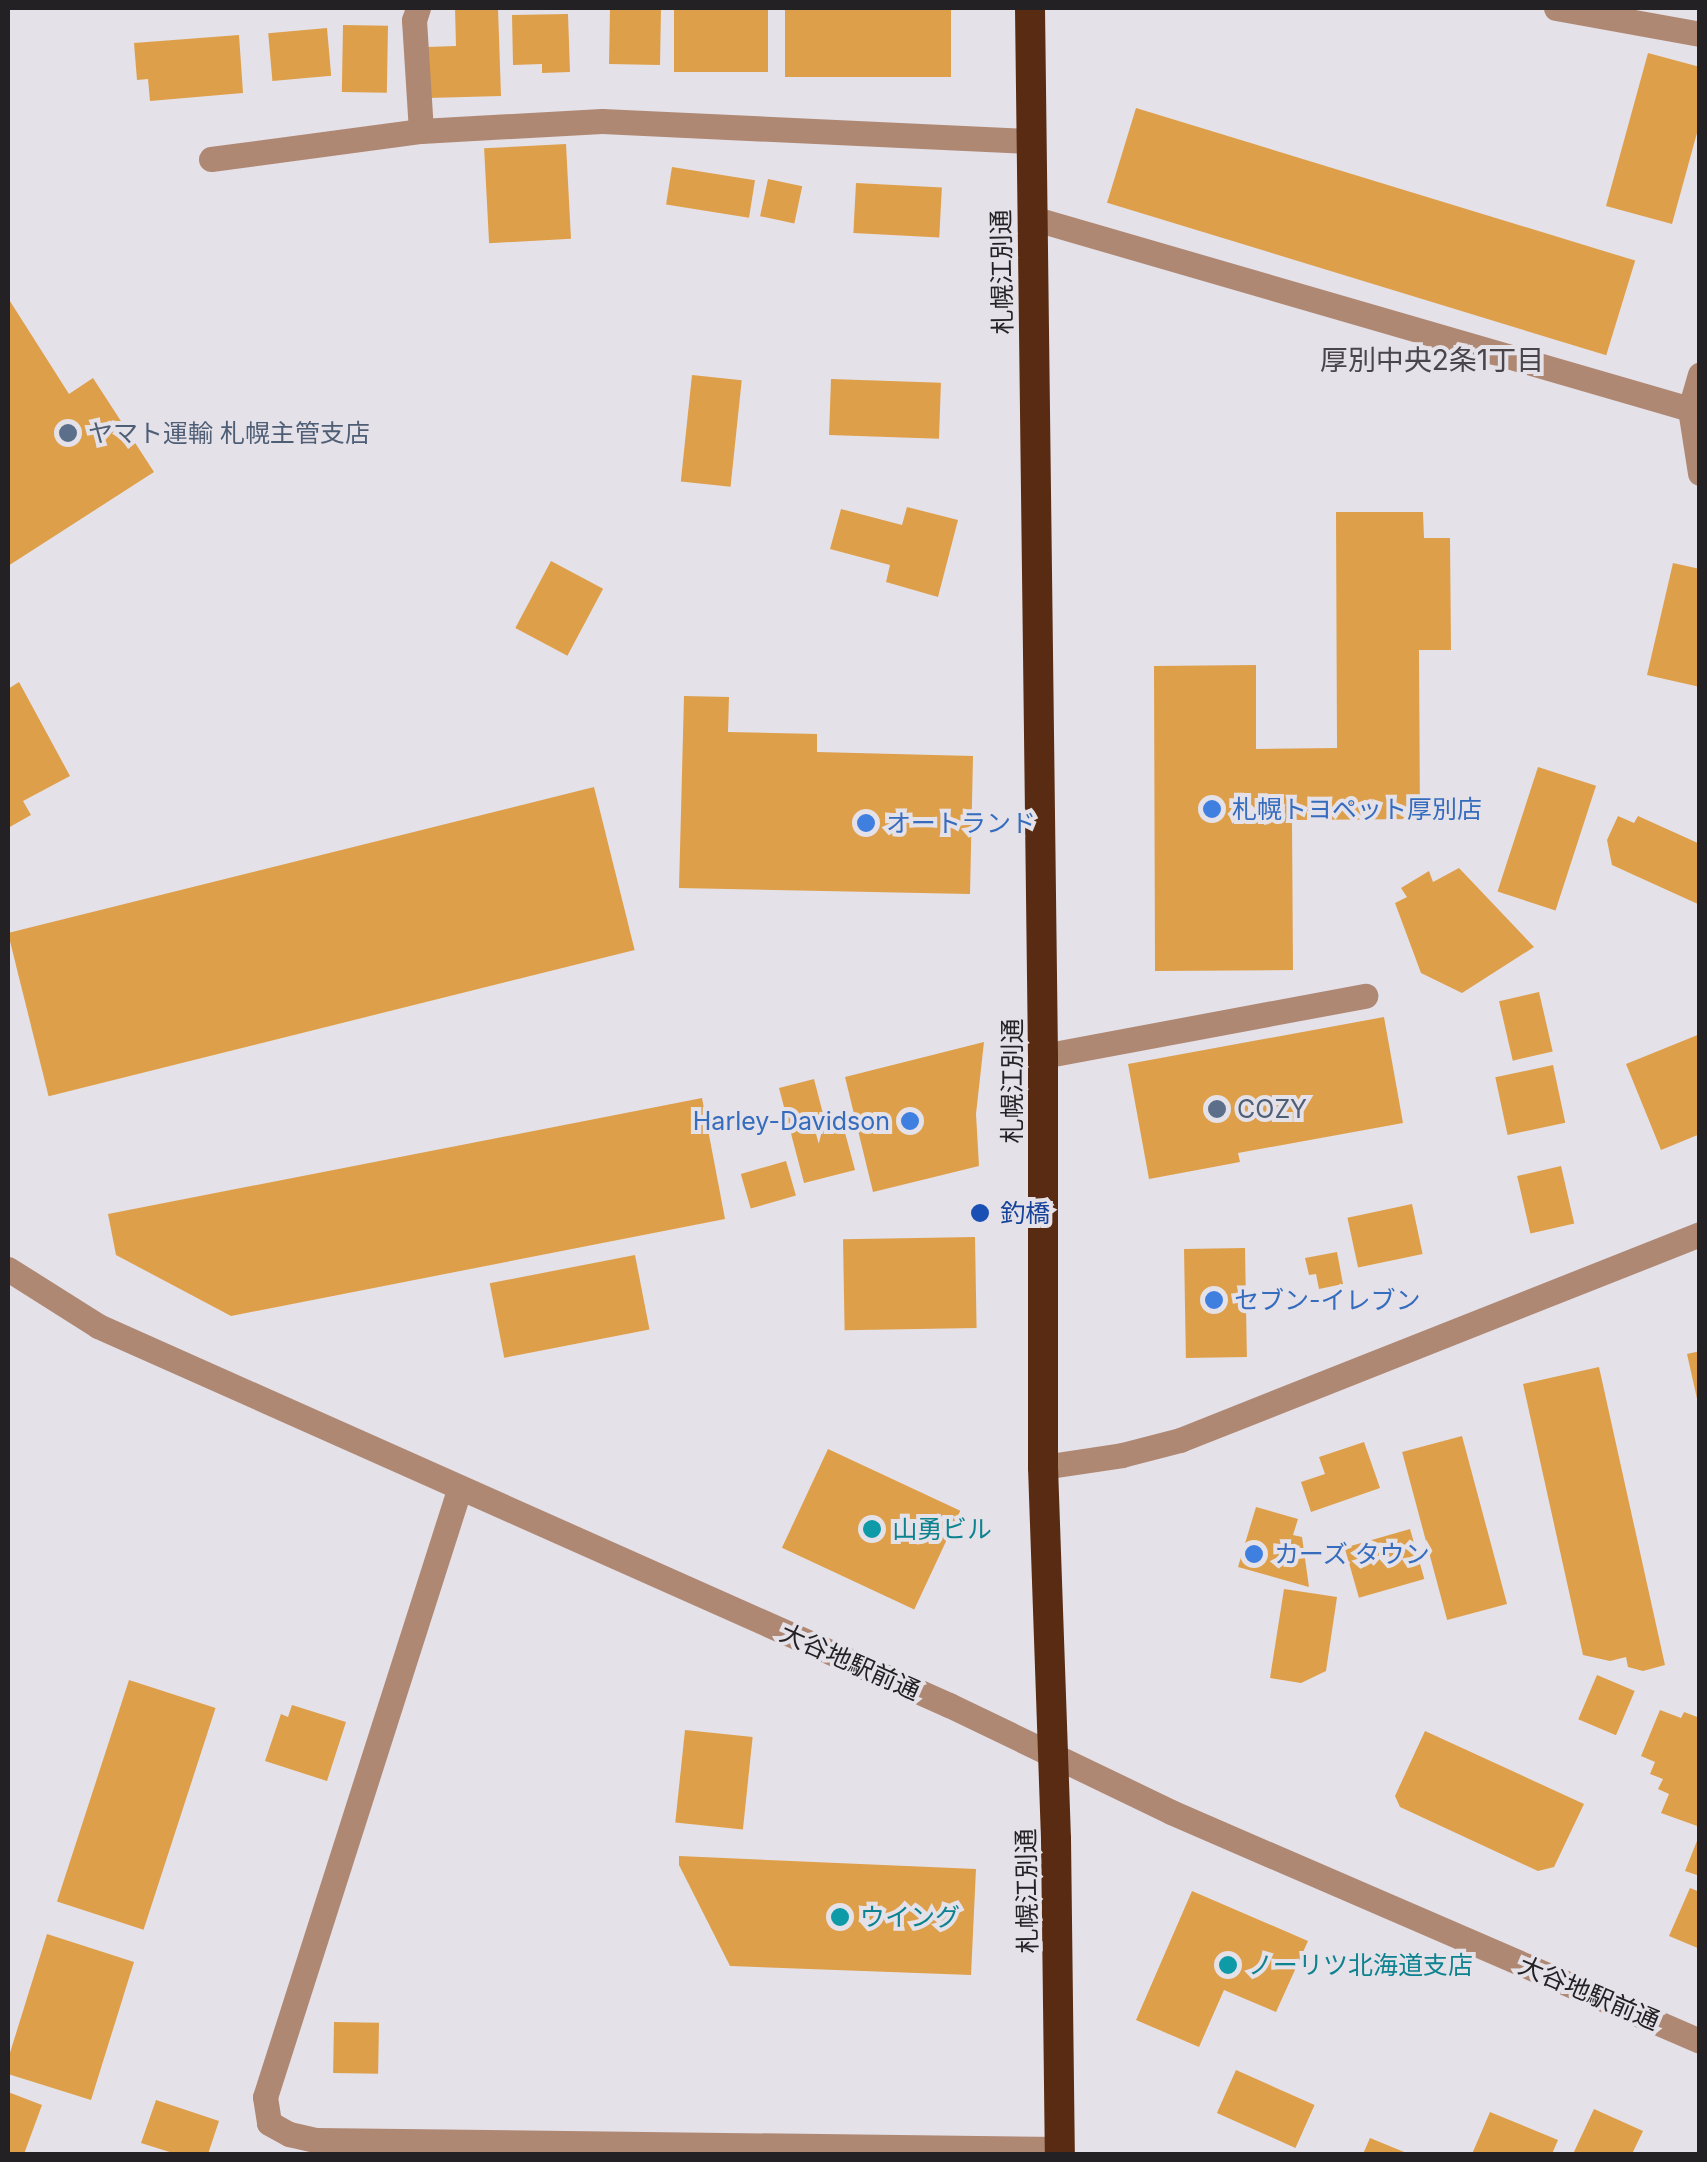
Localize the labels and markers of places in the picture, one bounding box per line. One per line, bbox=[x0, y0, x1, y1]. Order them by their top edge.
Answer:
place label: ヤマト運輸 札幌主管支店 bbox=[88, 418, 370, 448]
marker: ヤマト運輸 札幌主管支店 bbox=[57, 422, 79, 444]
place label: 札幌トヨペット厚別店 bbox=[1232, 794, 1482, 824]
marker: 札幌トヨペット厚別店 bbox=[1201, 798, 1223, 820]
place label: オートランド bbox=[886, 808, 1036, 838]
marker: オートランド bbox=[855, 812, 877, 834]
place label: COZY bbox=[1237, 1094, 1307, 1124]
marker: COZY bbox=[1206, 1098, 1228, 1120]
place label: Harley-Davidson bbox=[693, 1106, 890, 1136]
marker: Harley-Davidson bbox=[899, 1110, 921, 1132]
place label: 釣橋 bbox=[1000, 1198, 1050, 1228]
marker: 釣橋 bbox=[969, 1202, 991, 1224]
place label: セブン-イレブン bbox=[1234, 1285, 1420, 1315]
marker: セブン-イレブン bbox=[1203, 1289, 1225, 1311]
place label: 山勇ビル bbox=[892, 1514, 992, 1544]
marker: 山勇ビル bbox=[861, 1518, 883, 1540]
place label: カーズ タウン bbox=[1274, 1539, 1431, 1569]
marker: カーズ タウン bbox=[1243, 1543, 1265, 1565]
place label: ウイング bbox=[860, 1902, 960, 1932]
marker: ウイング bbox=[829, 1906, 851, 1928]
place label: ノーリツ北海道支店 bbox=[1248, 1950, 1473, 1980]
marker: ノーリツ北海道支店 bbox=[1217, 1954, 1239, 1976]

